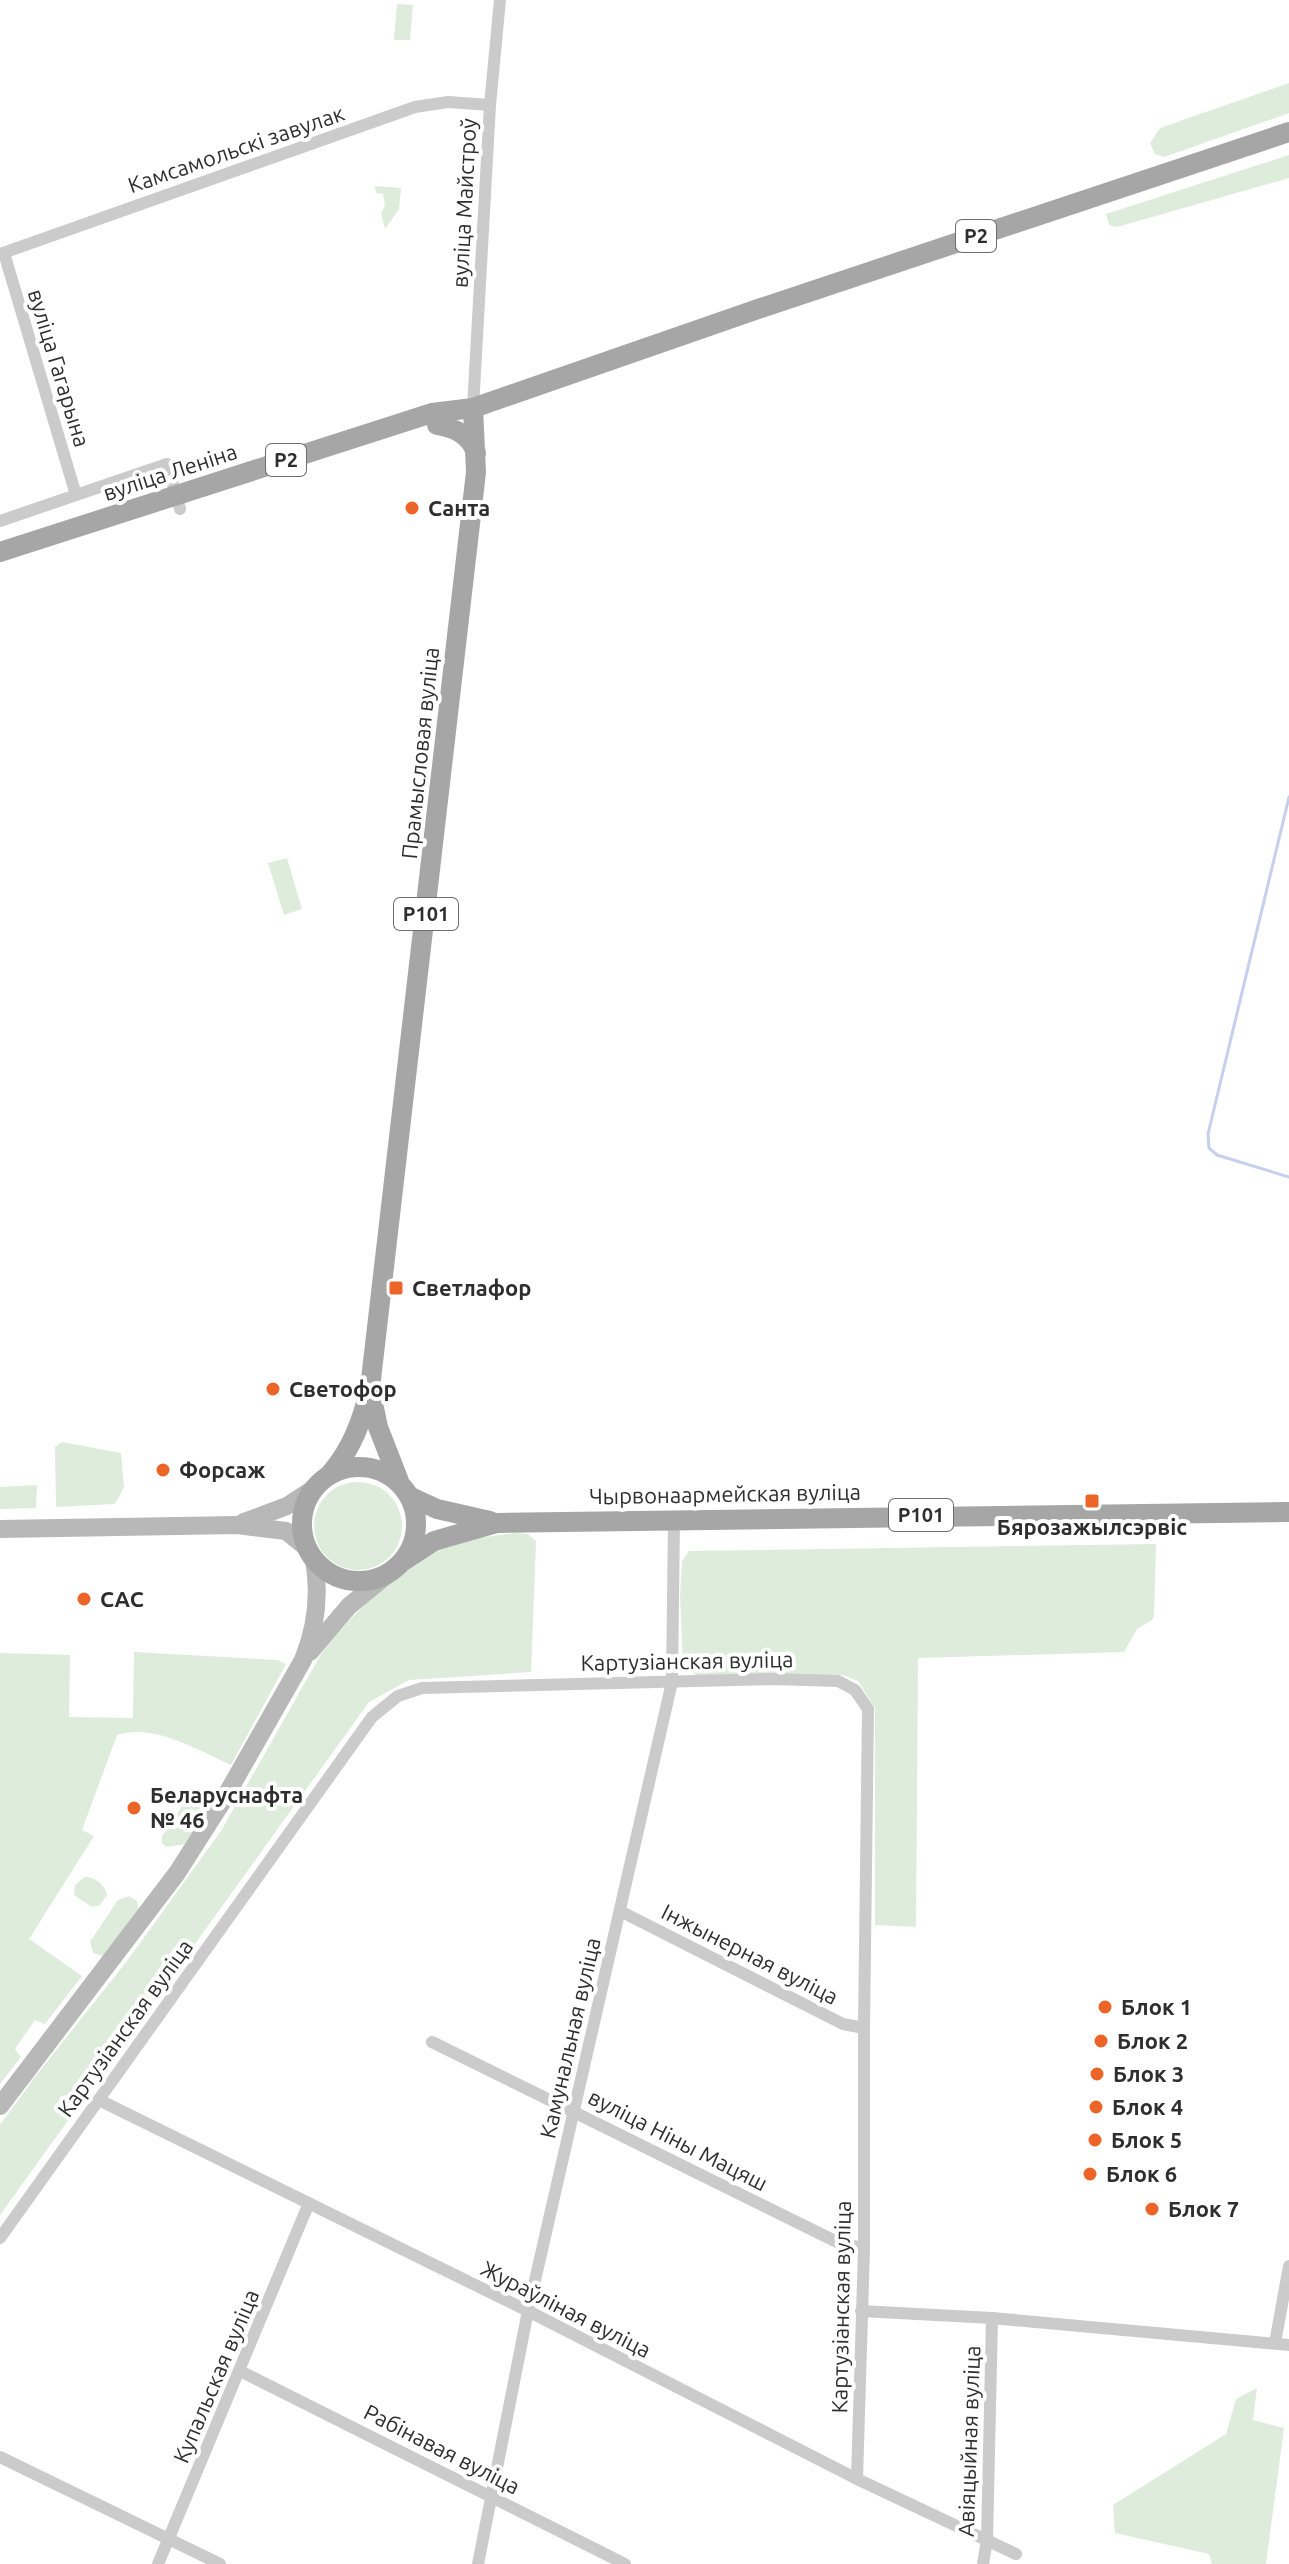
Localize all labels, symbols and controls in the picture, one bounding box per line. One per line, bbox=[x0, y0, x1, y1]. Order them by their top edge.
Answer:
street label: Камсамольскі завулак bbox=[124, 100, 347, 197]
street label: вуліца Майстроў bbox=[447, 117, 480, 288]
road number: Р2 bbox=[956, 220, 996, 252]
street label: вуліца Гагарына bbox=[24, 286, 95, 450]
street label: вуліца Леніна bbox=[100, 438, 240, 505]
road number: Р2 bbox=[266, 444, 306, 476]
place label: Санта bbox=[428, 495, 490, 520]
marker: Санта bbox=[403, 499, 421, 517]
street label: Прамысловая вуліца bbox=[396, 646, 443, 860]
road number: Р101 bbox=[394, 898, 458, 930]
place label: Светлафор bbox=[412, 1275, 531, 1300]
marker: Светлафор bbox=[387, 1279, 405, 1297]
place label: Светофор bbox=[289, 1376, 397, 1401]
marker: Светофор bbox=[264, 1380, 282, 1398]
place label: Форсаж bbox=[179, 1457, 265, 1482]
marker: Форсаж bbox=[154, 1461, 172, 1479]
street label: Чырвонаармейская вуліца bbox=[589, 1479, 861, 1508]
marker: Бярозажылсэрвіс bbox=[1083, 1492, 1101, 1510]
road number: Р101 bbox=[889, 1499, 953, 1531]
place label: Бярозажылсэрвіс bbox=[997, 1514, 1187, 1539]
place label: САС bbox=[100, 1586, 144, 1611]
marker: САС bbox=[75, 1590, 93, 1608]
street label: Картузіанская вуліца bbox=[580, 1646, 794, 1675]
place label: Беларуснафта № 46 bbox=[150, 1782, 303, 1832]
marker: Беларуснафта № 46 bbox=[125, 1799, 143, 1817]
street label: Інжынерная вуліца bbox=[658, 1898, 843, 2009]
street label: Картузіанская вуліца bbox=[52, 1934, 197, 2121]
street label: Камунальная вуліца bbox=[534, 1935, 605, 2141]
place label: Блок 1 bbox=[1121, 1994, 1192, 2019]
marker: Блок 1 bbox=[1096, 1998, 1114, 2016]
place label: Блок 2 bbox=[1117, 2028, 1188, 2053]
marker: Блок 2 bbox=[1092, 2032, 1110, 2050]
place label: Блок 3 bbox=[1113, 2061, 1184, 2086]
marker: Блок 3 bbox=[1088, 2065, 1106, 2083]
street label: вуліца Ніны Мацяш bbox=[585, 2084, 772, 2196]
place label: Блок 4 bbox=[1112, 2094, 1183, 2119]
marker: Блок 4 bbox=[1087, 2098, 1105, 2116]
place label: Блок 5 bbox=[1111, 2127, 1182, 2152]
marker: Блок 5 bbox=[1086, 2131, 1104, 2149]
place label: Блок 6 bbox=[1106, 2161, 1177, 2186]
marker: Блок 6 bbox=[1081, 2165, 1099, 2183]
place label: Блок 7 bbox=[1168, 2196, 1239, 2221]
street label: Картузіанская вуліца bbox=[826, 2200, 855, 2414]
marker: Блок 7 bbox=[1143, 2200, 1161, 2218]
street label: Жураўліная вуліца bbox=[477, 2255, 655, 2362]
street label: Купальская вуліца bbox=[168, 2285, 263, 2466]
street label: Авіяцыйная вуліца bbox=[953, 2345, 984, 2537]
street label: Рабінавая вуліца bbox=[360, 2398, 524, 2499]

